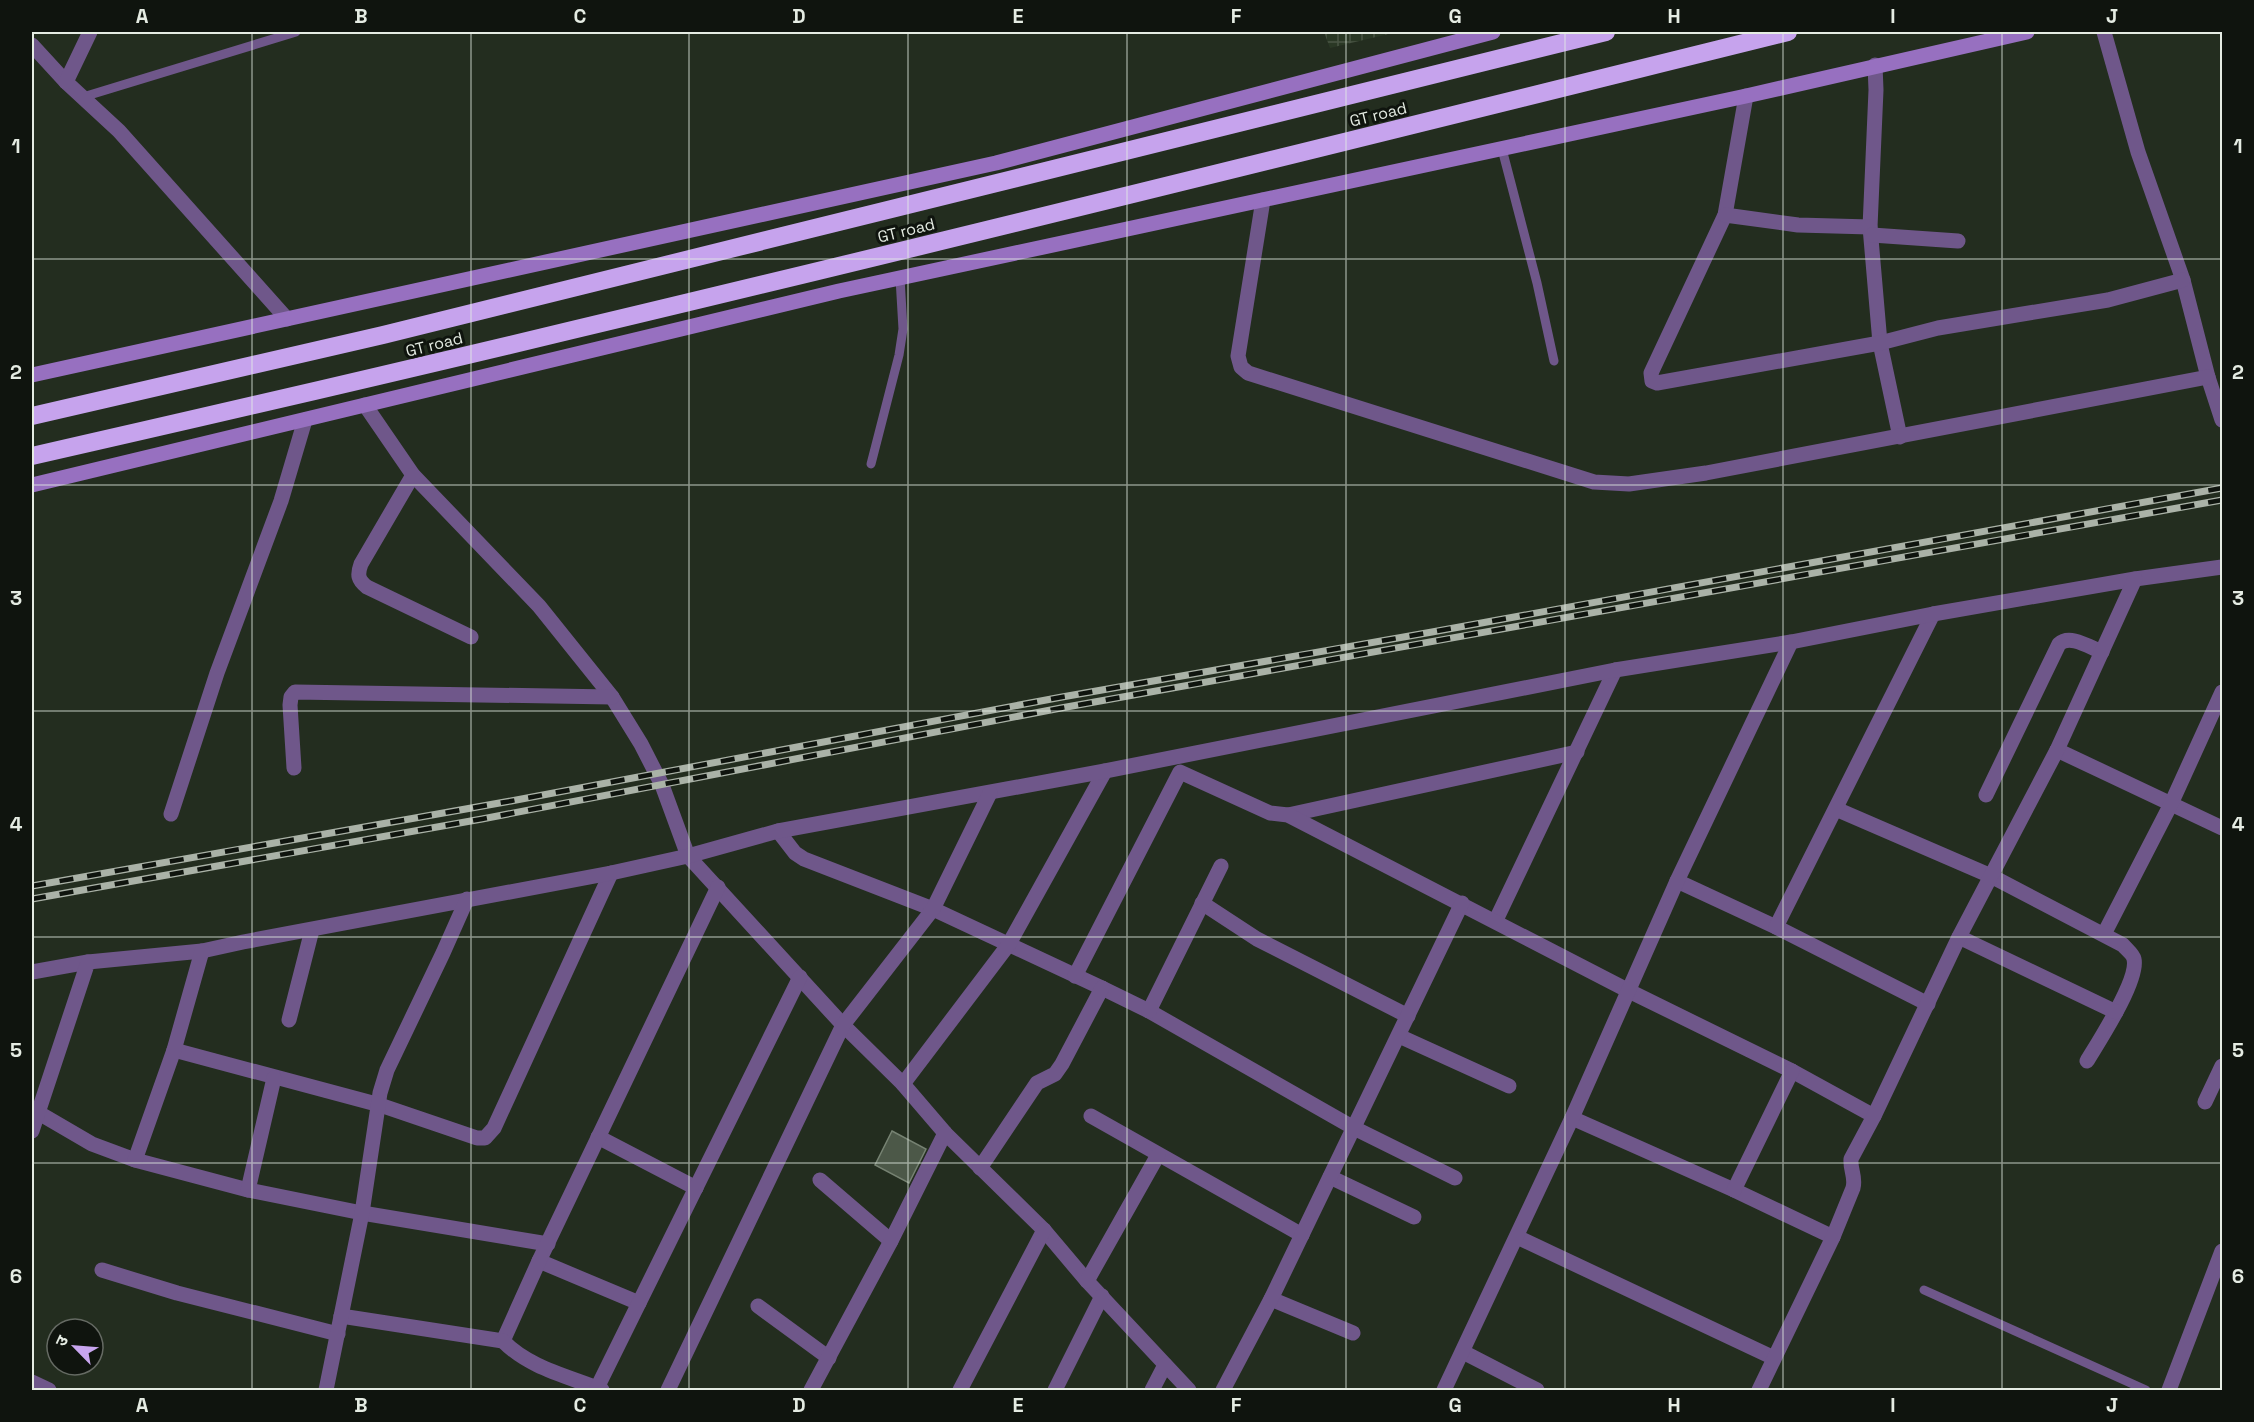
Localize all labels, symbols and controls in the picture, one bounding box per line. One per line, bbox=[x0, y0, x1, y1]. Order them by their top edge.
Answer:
text: A bbox=[136, 3, 149, 29]
text: B bbox=[354, 3, 368, 29]
text: C bbox=[574, 3, 587, 29]
text: D bbox=[792, 3, 806, 29]
text: E bbox=[1012, 3, 1024, 29]
text: F bbox=[1231, 3, 1242, 29]
text: G bbox=[1448, 3, 1462, 29]
text: H bbox=[1667, 3, 1681, 29]
text: I bbox=[1890, 3, 1896, 29]
text: J bbox=[2106, 3, 2118, 29]
street label: GT road bbox=[1347, 97, 1409, 132]
text: 1 bbox=[11, 133, 21, 159]
text: 1 bbox=[2233, 133, 2243, 159]
street label: GT road bbox=[875, 213, 937, 248]
street label: GT road bbox=[403, 327, 465, 362]
text: 2 bbox=[10, 359, 22, 385]
text: 2 bbox=[2232, 359, 2244, 385]
text: 3 bbox=[10, 585, 22, 611]
text: 3 bbox=[2232, 585, 2244, 611]
text: 4 bbox=[10, 811, 23, 837]
text: 4 bbox=[2232, 811, 2245, 837]
text: 5 bbox=[10, 1037, 22, 1063]
text: 5 bbox=[2232, 1037, 2244, 1063]
text: 6 bbox=[10, 1263, 22, 1289]
text: 6 bbox=[2232, 1263, 2244, 1289]
north arrow bbox=[45, 1317, 105, 1377]
text: उ bbox=[50, 1332, 74, 1350]
text: A bbox=[136, 1392, 149, 1418]
text: B bbox=[354, 1392, 368, 1418]
text: C bbox=[574, 1392, 587, 1418]
text: D bbox=[792, 1392, 806, 1418]
text: E bbox=[1012, 1392, 1024, 1418]
text: F bbox=[1231, 1392, 1242, 1418]
text: G bbox=[1448, 1392, 1462, 1418]
text: H bbox=[1667, 1392, 1681, 1418]
text: I bbox=[1890, 1392, 1896, 1418]
text: J bbox=[2106, 1392, 2118, 1418]

